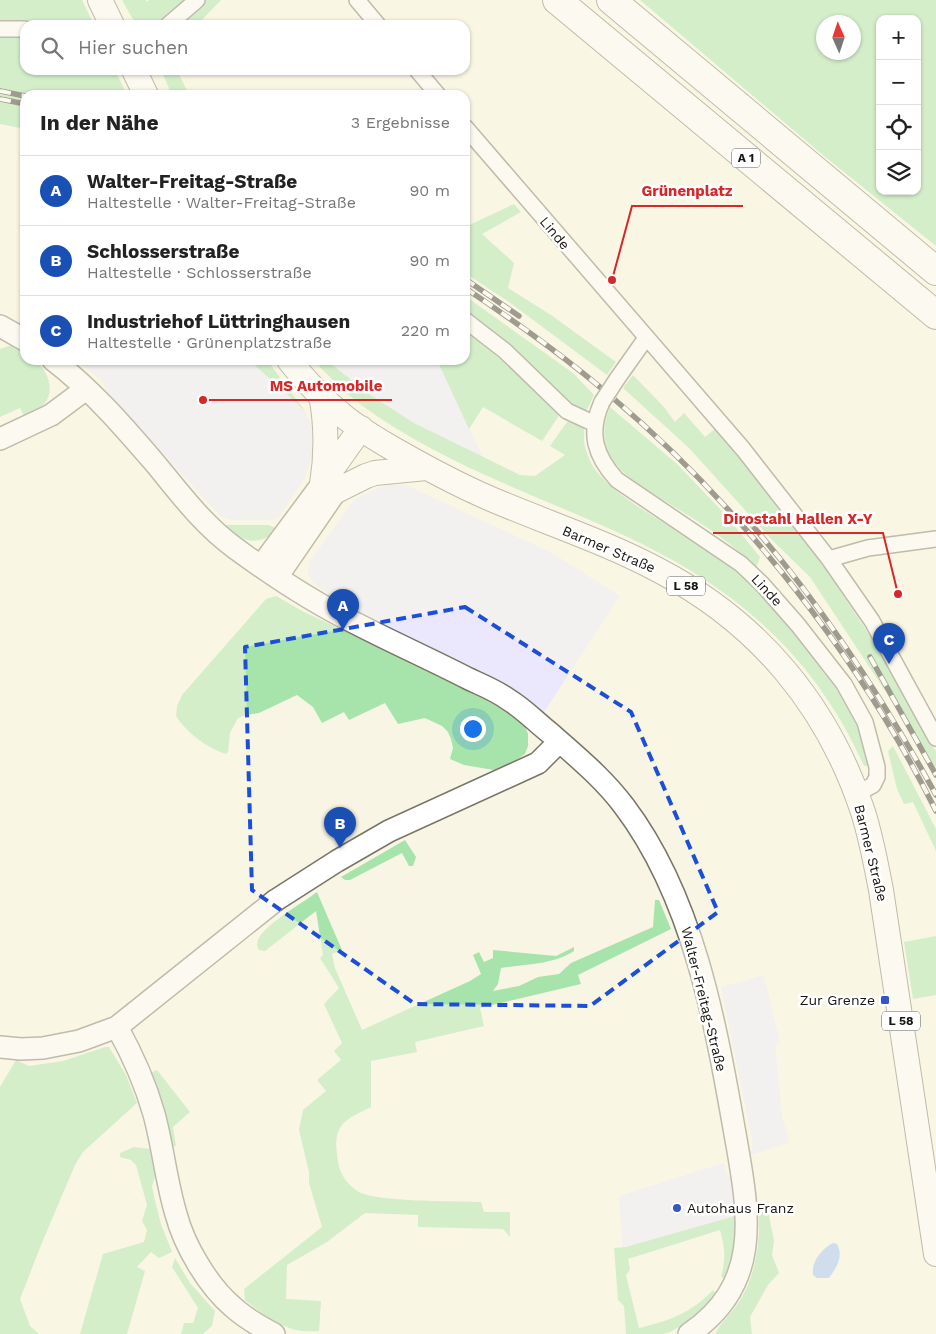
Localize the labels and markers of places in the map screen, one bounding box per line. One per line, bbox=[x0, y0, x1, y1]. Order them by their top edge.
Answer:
callout: Grünenplatz bbox=[632, 176, 743, 206]
callout: MS Automobile bbox=[259, 370, 392, 400]
callout: Dirostahl Hallen X-Y bbox=[713, 503, 883, 533]
pin: A bbox=[327, 589, 359, 630]
pin: C bbox=[873, 623, 905, 664]
pin: B bbox=[324, 807, 356, 848]
place label: Zur Grenze bbox=[800, 992, 875, 1008]
marker: Zur Grenze bbox=[879, 994, 891, 1006]
place label: Autohaus Franz bbox=[687, 1200, 794, 1216]
marker: Autohaus Franz bbox=[671, 1202, 683, 1214]

